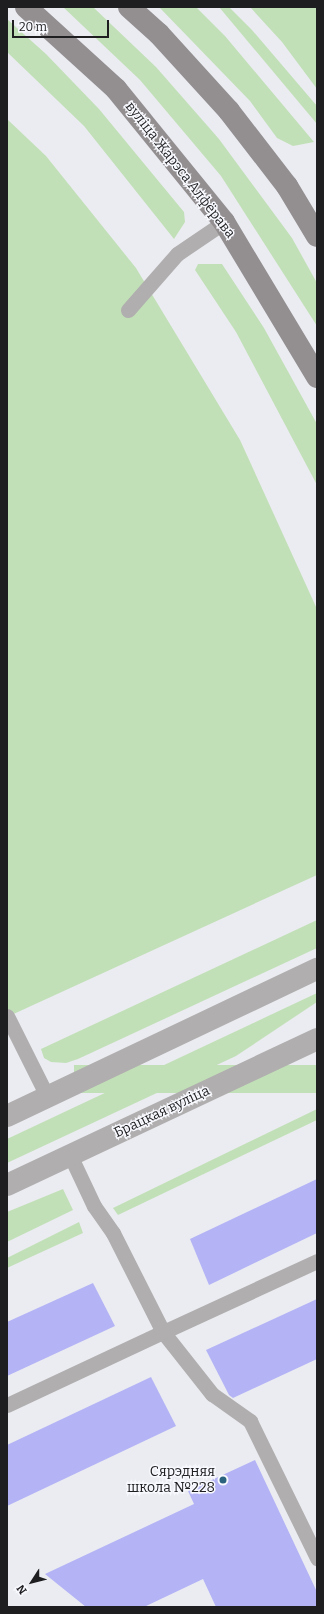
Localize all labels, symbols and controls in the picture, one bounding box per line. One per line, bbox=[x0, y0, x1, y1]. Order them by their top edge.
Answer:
scale bar bbox=[14, 12, 111, 38]
text: 20 m bbox=[19, 20, 47, 34]
street label: вуліца Жарэса Алфёрава bbox=[122, 99, 238, 241]
street label: Брацкая вуліца bbox=[111, 1082, 213, 1142]
place label: Сярэдняя школа №228 bbox=[127, 1464, 215, 1496]
marker: Сярэдняя школа №228 bbox=[218, 1475, 228, 1485]
north arrow bbox=[12, 1562, 52, 1602]
text: N bbox=[14, 1582, 30, 1597]

